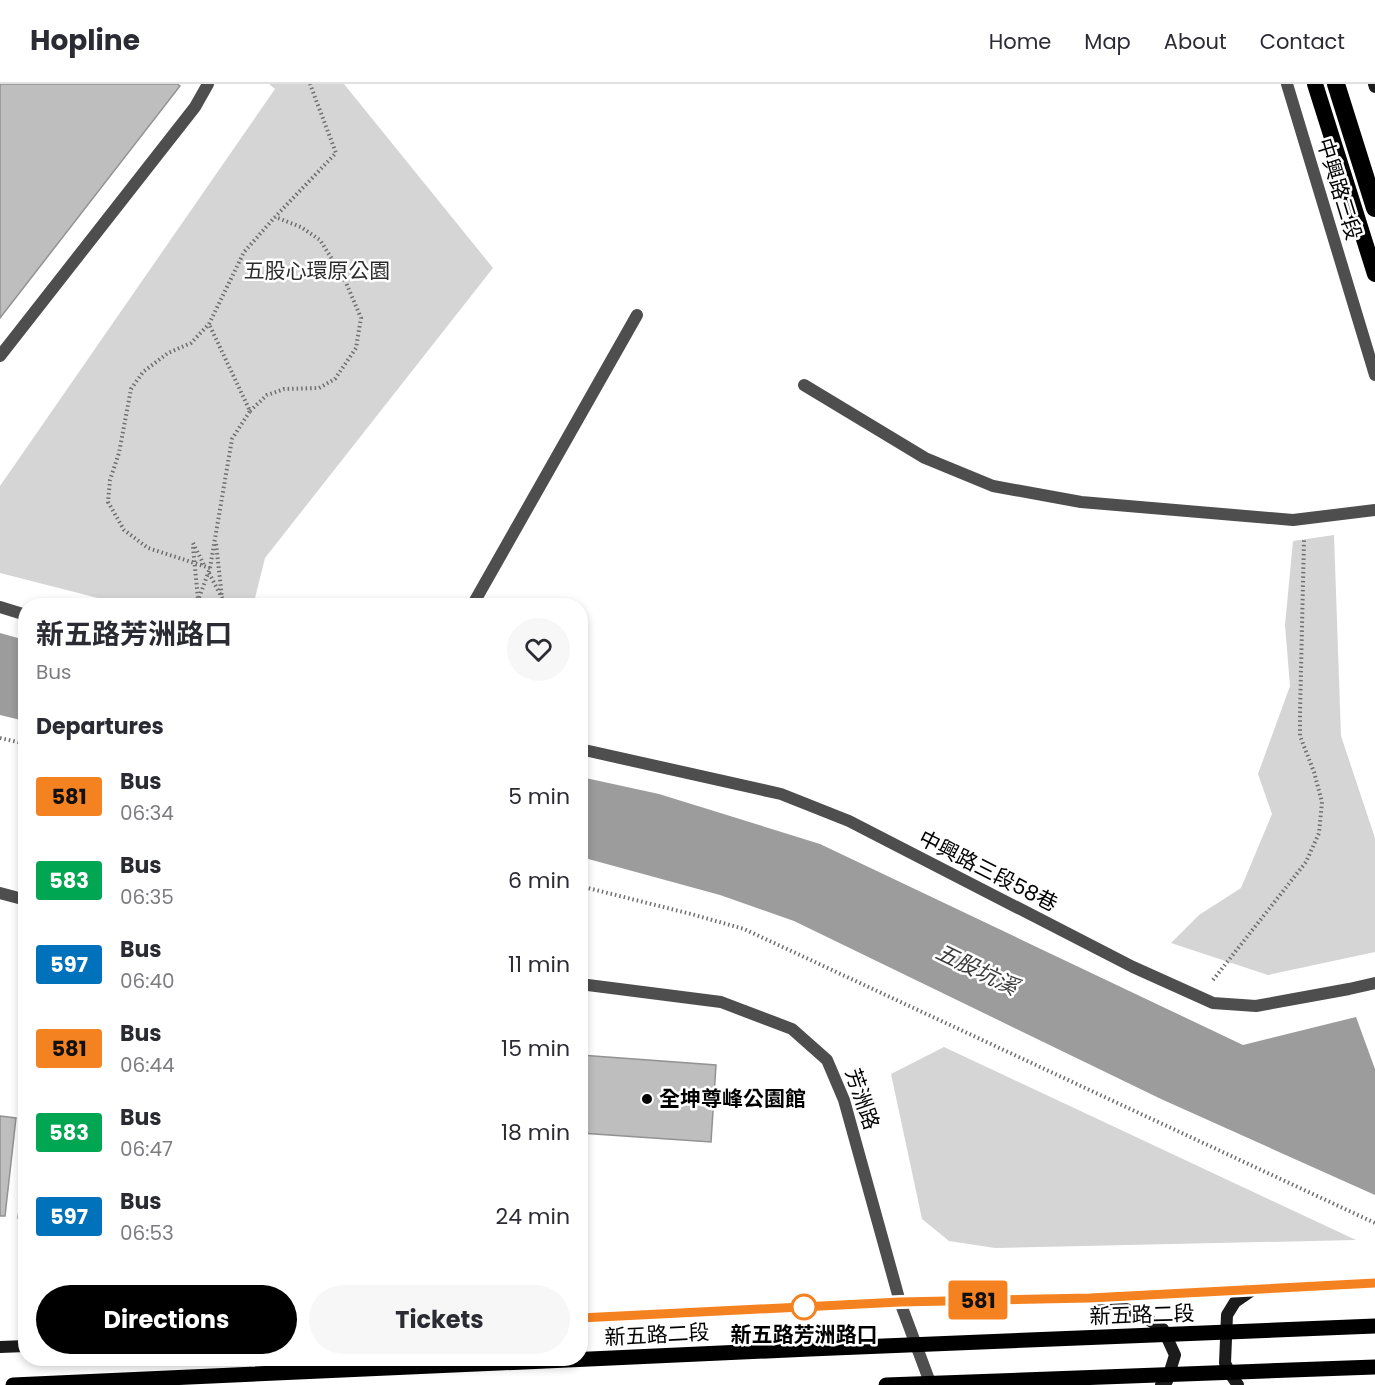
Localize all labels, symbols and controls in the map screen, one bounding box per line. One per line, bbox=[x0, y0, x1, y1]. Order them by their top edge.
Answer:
text: Hopline bbox=[30, 21, 140, 60]
text: Home bbox=[989, 27, 1051, 56]
text: Map bbox=[1084, 27, 1131, 56]
text: About bbox=[1164, 27, 1227, 56]
text: Contact bbox=[1260, 27, 1345, 56]
street label: 中興路三段 bbox=[1310, 134, 1369, 243]
park label: 五股心環原公園 bbox=[244, 256, 391, 285]
text: 新五路芳洲路口 bbox=[36, 615, 232, 654]
button: heart bbox=[507, 618, 570, 681]
text: Bus bbox=[36, 658, 72, 686]
text: Departures bbox=[36, 711, 164, 742]
text: Bus bbox=[120, 766, 162, 797]
text: 5 min bbox=[508, 781, 570, 812]
text: 581 bbox=[51, 782, 87, 811]
text: 06:34 bbox=[120, 799, 174, 827]
street label: 中興路三段58巷 bbox=[914, 823, 1063, 918]
text: Bus bbox=[120, 850, 162, 881]
text: 6 min bbox=[508, 865, 570, 896]
text: 583 bbox=[49, 866, 89, 895]
text: 06:35 bbox=[120, 883, 174, 911]
text: Bus bbox=[120, 934, 162, 965]
water label: 五股坑溪 bbox=[930, 936, 1026, 1004]
text: 11 min bbox=[508, 949, 570, 980]
text: 597 bbox=[50, 950, 88, 979]
text: 06:40 bbox=[120, 967, 175, 995]
text: Bus bbox=[120, 1018, 162, 1049]
text: 15 min bbox=[501, 1033, 570, 1064]
text: 581 bbox=[51, 1034, 87, 1063]
text: 06:44 bbox=[120, 1051, 175, 1079]
street label: 芳洲路 bbox=[839, 1064, 886, 1133]
place label: 全坤尊峰公園館 bbox=[659, 1084, 806, 1113]
marker: 全坤尊峰公園館 bbox=[640, 1092, 654, 1106]
text: Bus bbox=[120, 1102, 162, 1133]
text: 18 min bbox=[501, 1117, 570, 1148]
text: 583 bbox=[49, 1118, 89, 1147]
text: 06:47 bbox=[120, 1135, 173, 1163]
text: Bus bbox=[120, 1186, 162, 1217]
text: 24 min bbox=[495, 1201, 570, 1232]
text: 597 bbox=[50, 1202, 88, 1231]
text: 06:53 bbox=[120, 1219, 174, 1247]
line badge: 581 bbox=[944, 1280, 1012, 1320]
button: Directions bbox=[36, 1285, 297, 1354]
button: Tickets bbox=[309, 1285, 570, 1354]
text: 581 bbox=[960, 1286, 996, 1315]
marker: 新五路芳洲路口 bbox=[791, 1294, 817, 1320]
street label: 新五路二段 bbox=[1089, 1298, 1195, 1331]
street label: 新五路二段 bbox=[604, 1317, 710, 1352]
place label: 新五路芳洲路口 bbox=[731, 1320, 878, 1349]

